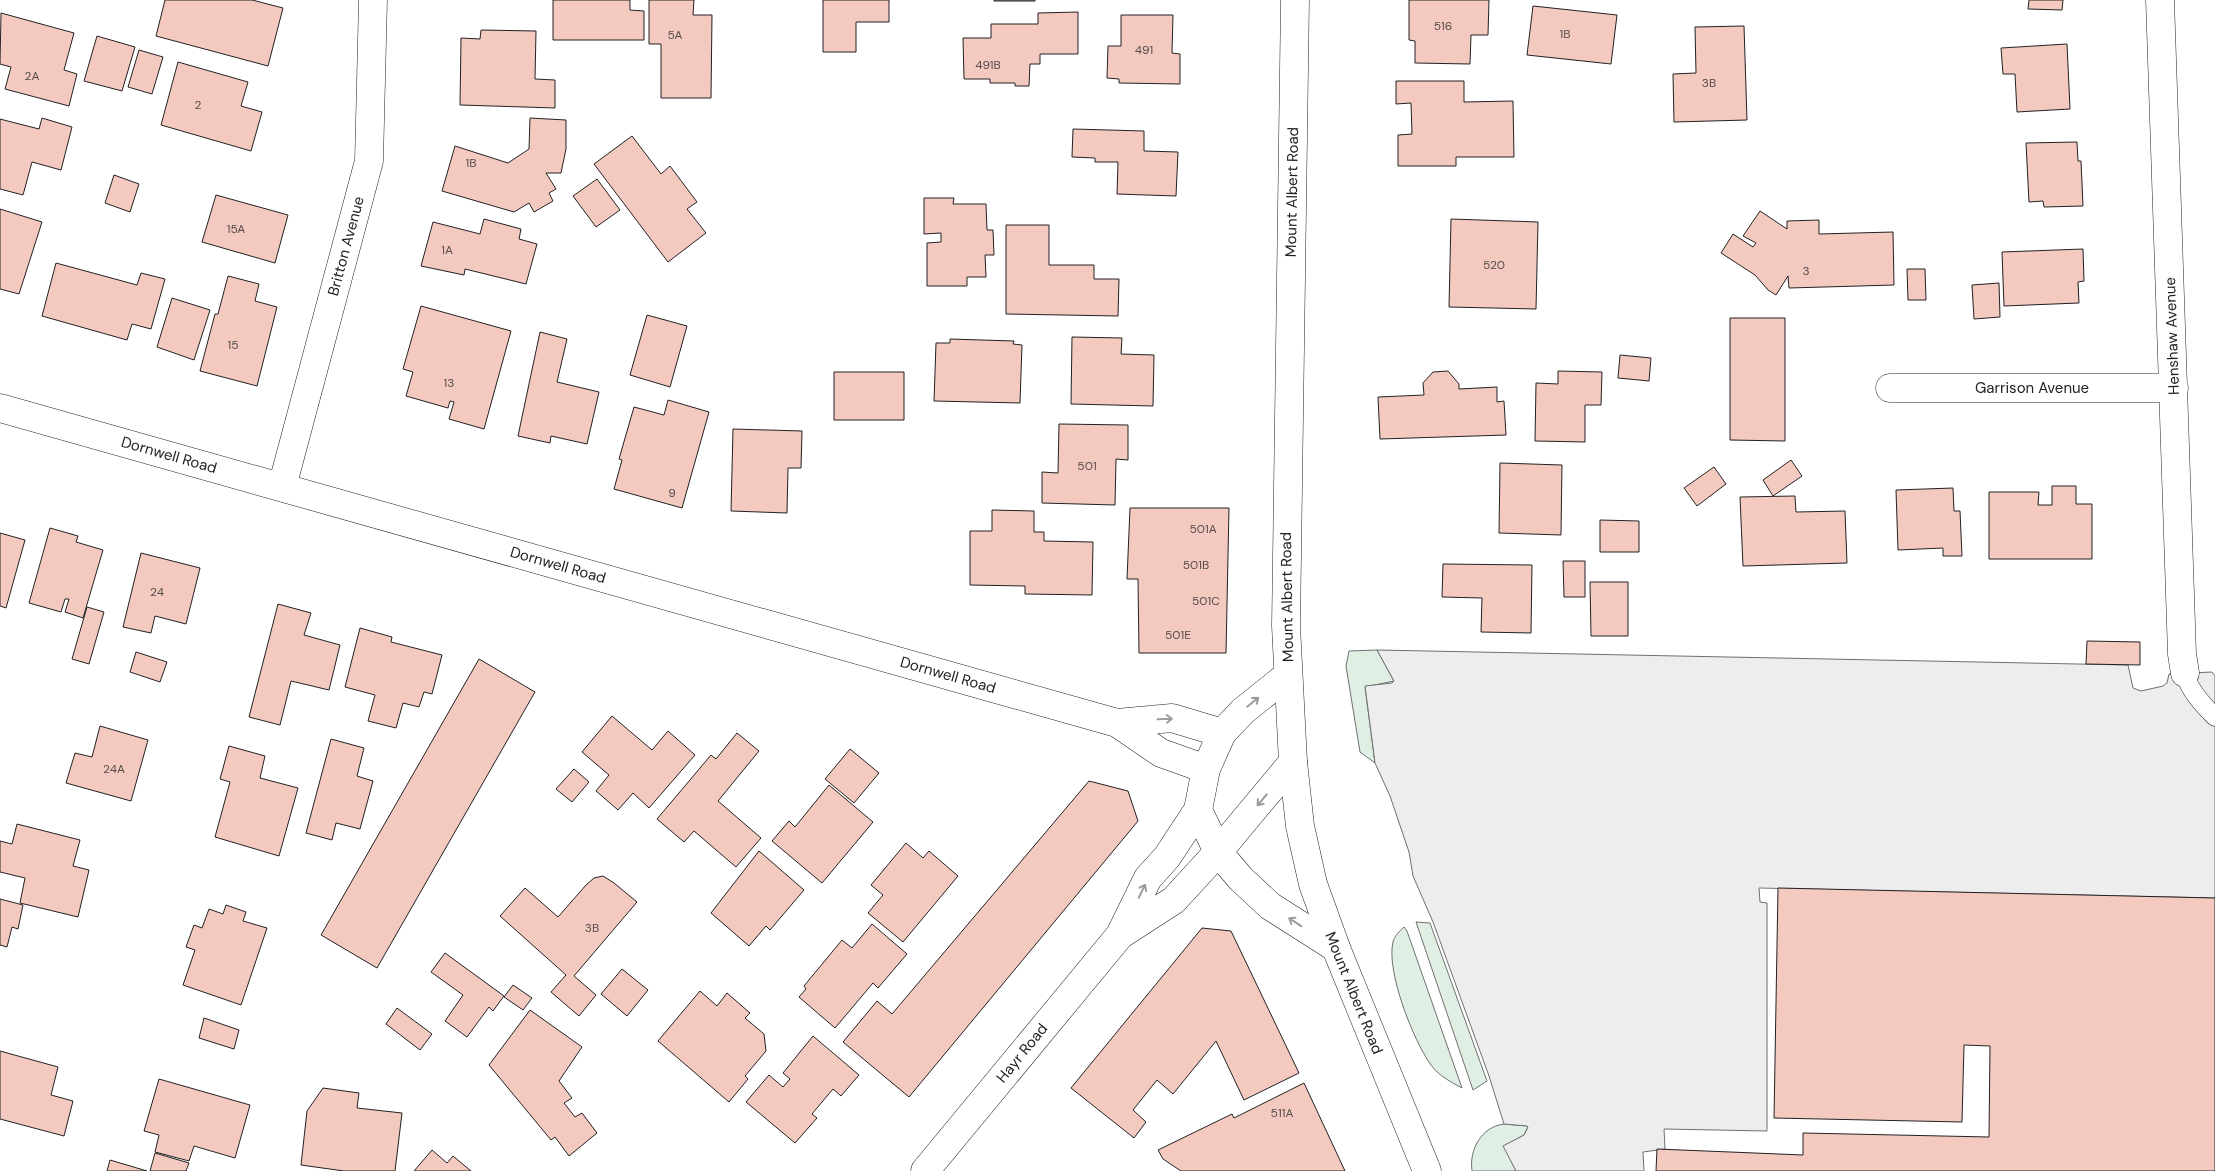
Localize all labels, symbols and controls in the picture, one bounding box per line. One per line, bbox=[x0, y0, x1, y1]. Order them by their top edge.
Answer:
house number: 516 bbox=[1434, 18, 1452, 34]
house number: 1B bbox=[1560, 26, 1570, 42]
house number: 5A bbox=[668, 27, 682, 43]
house number: 491 bbox=[1135, 42, 1153, 58]
house number: 491B bbox=[975, 57, 1001, 73]
house number: 2A bbox=[25, 68, 39, 84]
house number: 3B bbox=[1702, 75, 1716, 91]
house number: 2 bbox=[195, 97, 202, 113]
street label: Mount Albert Road bbox=[1281, 127, 1303, 257]
house number: 1B bbox=[466, 155, 476, 171]
street label: Britton Avenue bbox=[323, 194, 369, 298]
house number: 15A bbox=[227, 221, 245, 237]
house number: 1A bbox=[441, 242, 453, 258]
house number: 520 bbox=[1483, 257, 1505, 273]
house number: 3 bbox=[1802, 263, 1810, 279]
street label: Henshaw Avenue bbox=[2160, 277, 2184, 395]
house number: 15 bbox=[227, 337, 239, 353]
house number: 13 bbox=[444, 375, 454, 391]
street label: Garrison Avenue bbox=[1975, 378, 2089, 398]
street label: Dornwell Road bbox=[119, 432, 219, 478]
house number: 501 bbox=[1077, 458, 1097, 474]
house number: 9 bbox=[668, 485, 676, 501]
house number: 501A bbox=[1189, 521, 1217, 537]
street label: Mount Albert Road bbox=[1276, 532, 1298, 662]
street label: Dornwell Road bbox=[508, 542, 608, 588]
house number: 501B bbox=[1183, 557, 1209, 573]
house number: 24 bbox=[150, 584, 164, 600]
house number: 501C bbox=[1192, 593, 1220, 609]
house number: 501E bbox=[1165, 627, 1191, 643]
street label: Dornwell Road bbox=[898, 652, 998, 698]
one-way arrow bbox=[1247, 697, 1260, 708]
one-way arrow bbox=[1157, 715, 1173, 724]
house number: 24A bbox=[103, 761, 125, 777]
one-way arrow bbox=[1256, 793, 1267, 806]
one-way arrow bbox=[1137, 884, 1147, 899]
one-way arrow bbox=[1288, 916, 1302, 927]
house number: 3B bbox=[585, 920, 599, 936]
street label: Mount Albert Road bbox=[1320, 929, 1388, 1057]
street label: Hayr Road bbox=[992, 1019, 1052, 1087]
house number: 511A bbox=[1271, 1105, 1293, 1121]

